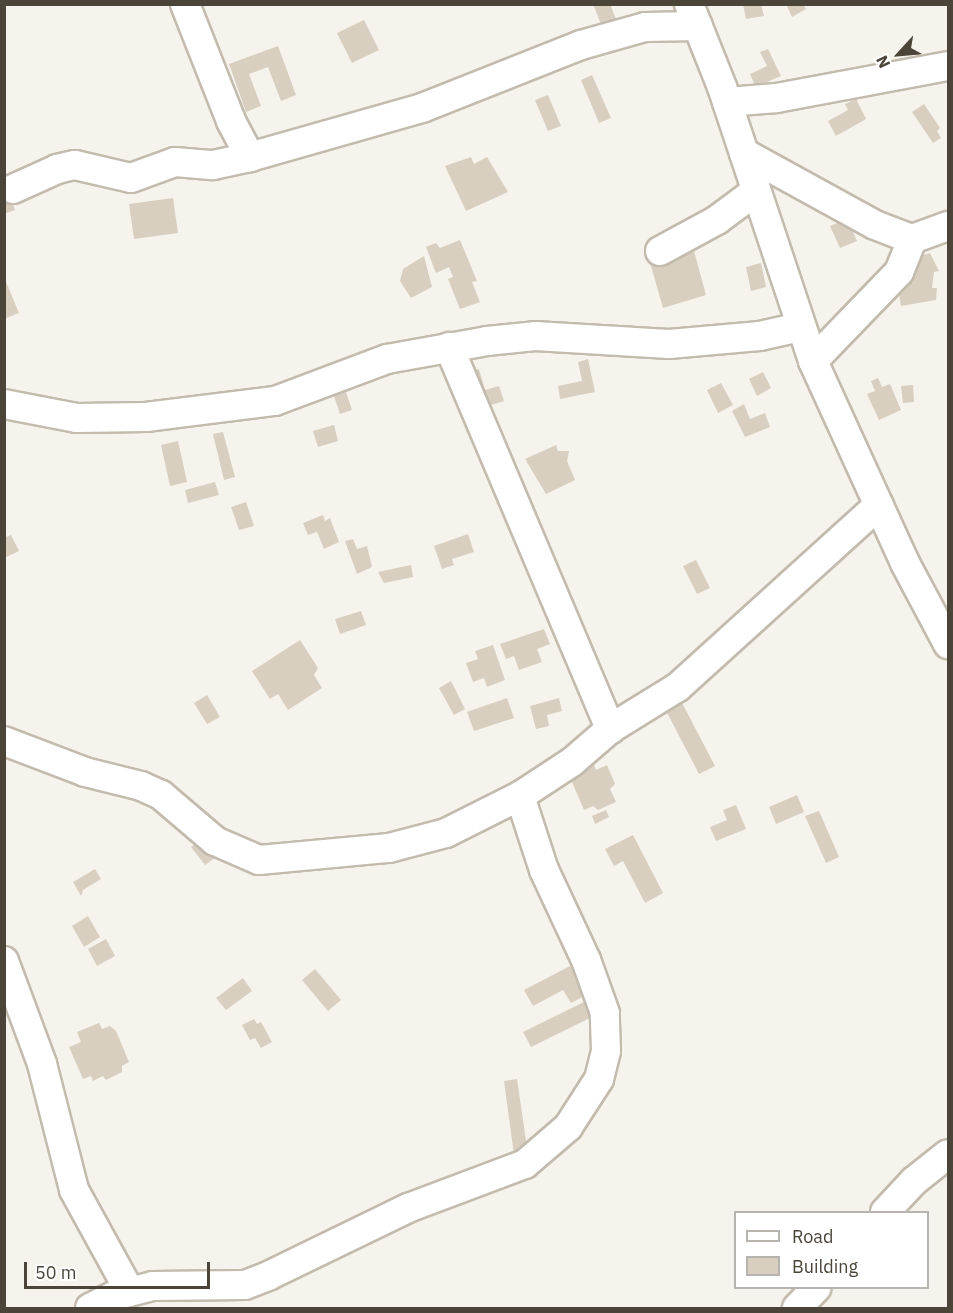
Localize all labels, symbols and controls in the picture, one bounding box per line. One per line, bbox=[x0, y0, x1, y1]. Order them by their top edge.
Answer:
north arrow bbox=[869, 24, 929, 84]
text: N bbox=[871, 52, 894, 71]
legend bbox=[734, 1211, 929, 1289]
text: Road bbox=[792, 1225, 833, 1248]
scale bar bbox=[27, 1250, 213, 1288]
text: Building bbox=[792, 1255, 858, 1278]
text: 50 m bbox=[35, 1261, 77, 1284]

